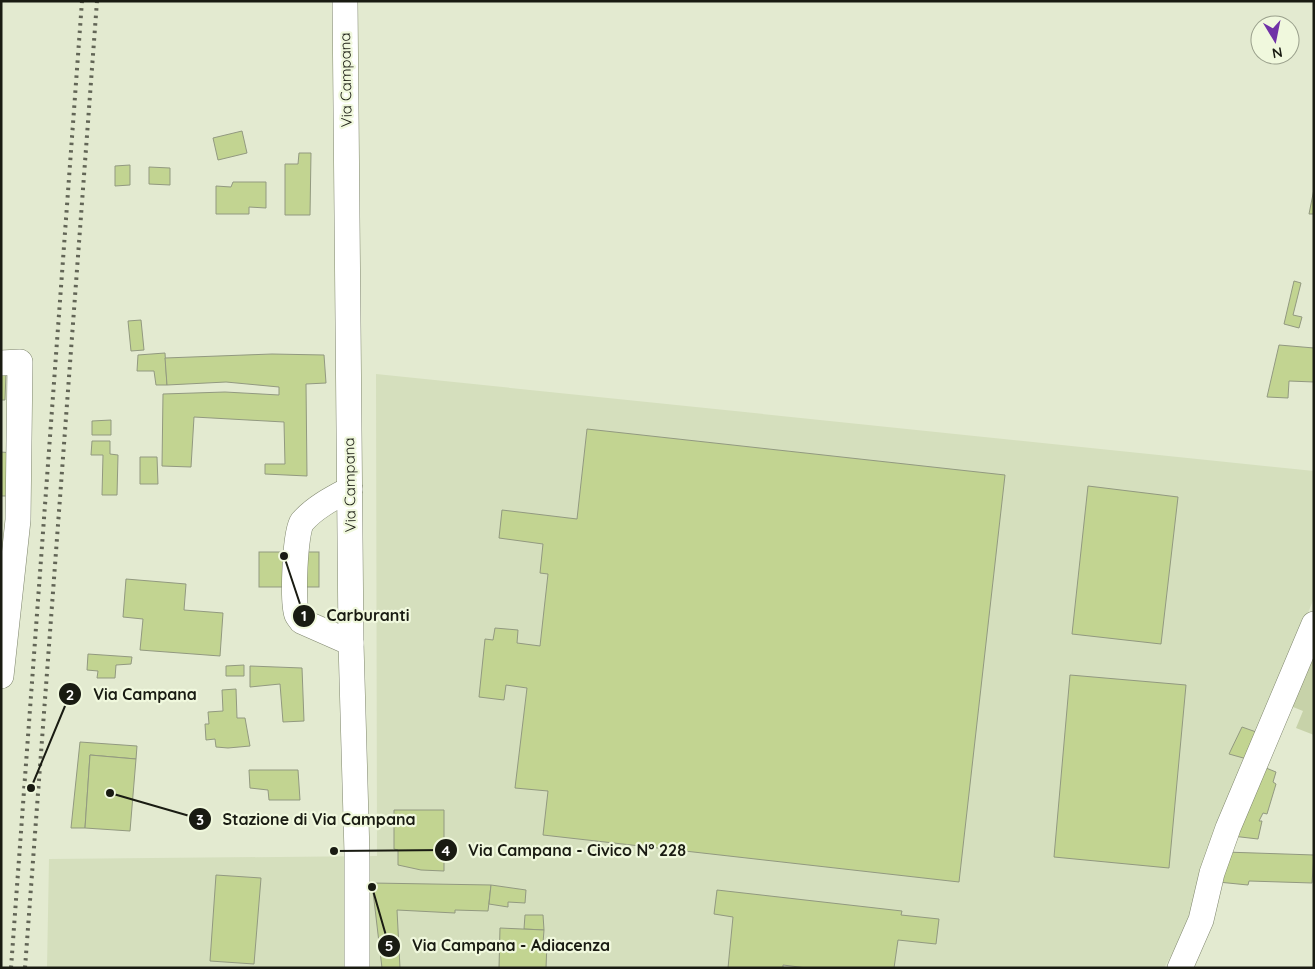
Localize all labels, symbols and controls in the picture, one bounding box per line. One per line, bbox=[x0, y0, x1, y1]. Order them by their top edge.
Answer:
north arrow bbox=[1250, 15, 1300, 65]
street label: Via Campana bbox=[335, 32, 356, 128]
text: N bbox=[1271, 43, 1284, 63]
street label: Via Campana bbox=[339, 437, 360, 533]
callout: Carburanti bbox=[291, 600, 419, 631]
text: Carburanti bbox=[326, 605, 410, 625]
text: 1 bbox=[301, 606, 307, 625]
callout: Via Campana bbox=[58, 679, 206, 710]
text: Via Campana bbox=[93, 684, 197, 704]
text: 2 bbox=[66, 685, 74, 704]
callout: Stazione di Via Campana bbox=[187, 804, 425, 835]
text: Stazione di Via Campana bbox=[222, 809, 416, 829]
text: 3 bbox=[196, 810, 204, 829]
callout: Via Campana - Civico N° 228 bbox=[433, 835, 696, 866]
text: Via Campana - Civico N° 228 bbox=[468, 840, 686, 860]
text: 4 bbox=[442, 841, 451, 860]
callout: Via Campana - Adiacenza bbox=[377, 930, 620, 961]
text: Via Campana - Adiacenza bbox=[412, 935, 610, 955]
text: 5 bbox=[385, 936, 393, 955]

